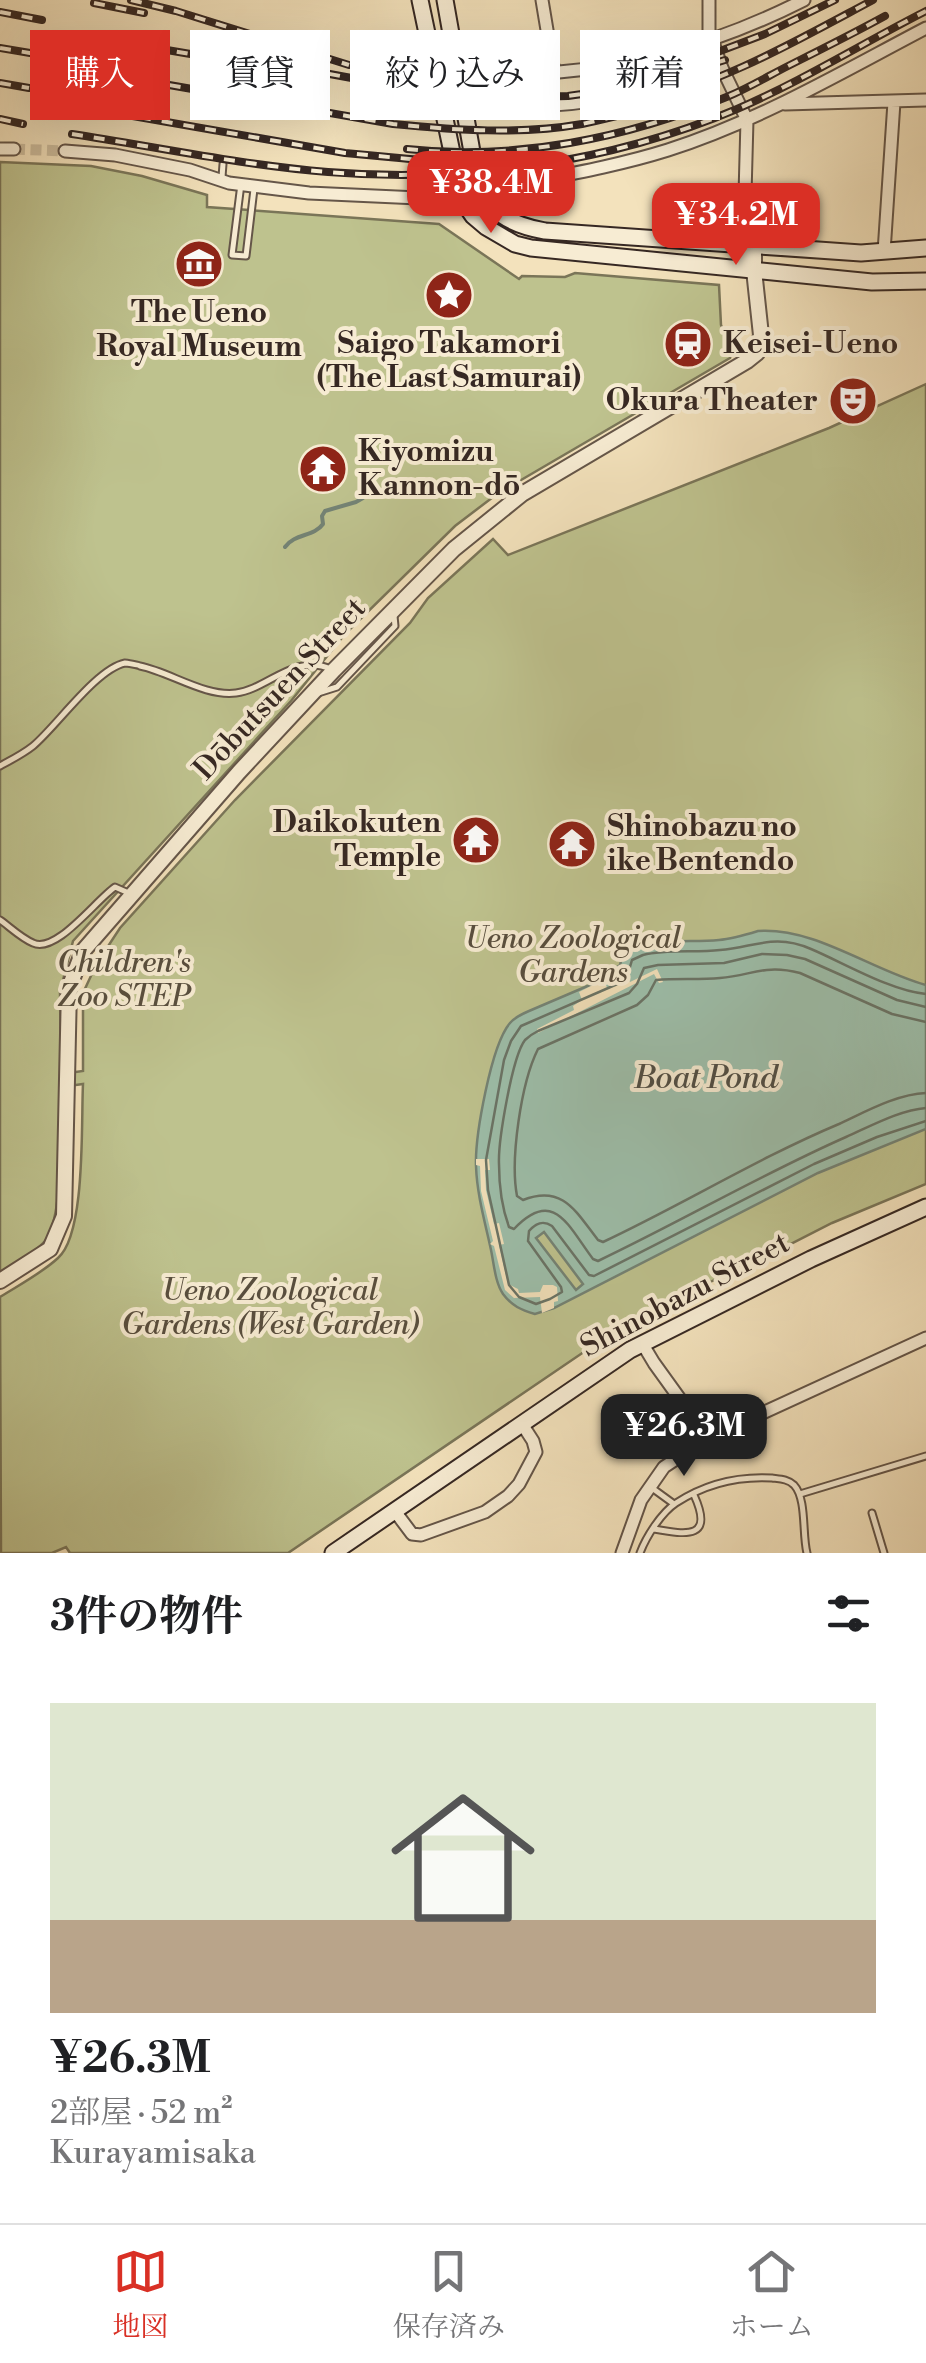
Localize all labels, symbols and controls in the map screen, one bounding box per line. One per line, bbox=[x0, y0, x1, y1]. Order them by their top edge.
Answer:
chip: 購入 bbox=[30, 30, 170, 120]
chip: 賃貸 bbox=[190, 30, 330, 120]
chip: 絞り込み bbox=[350, 30, 560, 120]
chip: 新着 bbox=[580, 30, 720, 120]
pin: ¥38.4M bbox=[410, 151, 572, 236]
text: ¥38.4M bbox=[429, 163, 553, 203]
pin: ¥34.2M bbox=[655, 183, 817, 268]
text: ¥34.2M bbox=[674, 195, 798, 235]
museum icon: The Ueno Royal Museum bbox=[173, 238, 225, 290]
place icon: Saigo Takamori (The Last Samurai) bbox=[423, 269, 475, 321]
place label: The Ueno Royal Museum bbox=[96, 294, 302, 366]
station icon: Keisei-Ueno bbox=[662, 318, 714, 370]
place label: Saigo Takamori (The Last Samurai) bbox=[317, 325, 581, 397]
place label: Keisei-Ueno bbox=[723, 325, 898, 363]
theatre icon: Okura Theater bbox=[827, 375, 879, 427]
place label: Okura Theater bbox=[606, 382, 818, 420]
place label: Kiyomizu Kannon-dō bbox=[358, 433, 521, 505]
temple icon: Kiyomizu Kannon-dō bbox=[297, 443, 349, 495]
street label: Dōbutsuen Street bbox=[186, 589, 375, 788]
place label: Daikokuten Temple bbox=[273, 804, 442, 876]
place label: Shinobazu no ike Bentendo bbox=[607, 808, 797, 880]
temple icon: Daikokuten Temple bbox=[450, 814, 502, 866]
temple icon: Shinobazu no ike Bentendo bbox=[546, 818, 598, 870]
park label: Ueno Zoological Gardens bbox=[465, 920, 681, 992]
park label: Children's Zoo STEP bbox=[57, 944, 192, 1016]
water label: Boat Pond bbox=[633, 1058, 780, 1098]
street label: Shinobazu Street bbox=[574, 1224, 796, 1366]
park label: Ueno Zoological Gardens (West Garden) bbox=[121, 1272, 420, 1344]
pin: ¥26.3M bbox=[603, 1394, 765, 1479]
text: ¥26.3M bbox=[623, 1406, 745, 1446]
icon: filters bbox=[821, 1586, 876, 1641]
text: 3件の物件 bbox=[50, 1591, 243, 1644]
icon: home bbox=[373, 1768, 553, 1948]
text: ¥26.3M bbox=[50, 2033, 211, 2086]
text: 2部屋 · 52 m² bbox=[50, 2093, 232, 2133]
text: Kurayamisaka bbox=[50, 2133, 256, 2173]
tab: 地図 bbox=[112, 2244, 168, 2345]
tab: 保存済み bbox=[393, 2244, 505, 2345]
tab: ホーム bbox=[730, 2244, 814, 2345]

